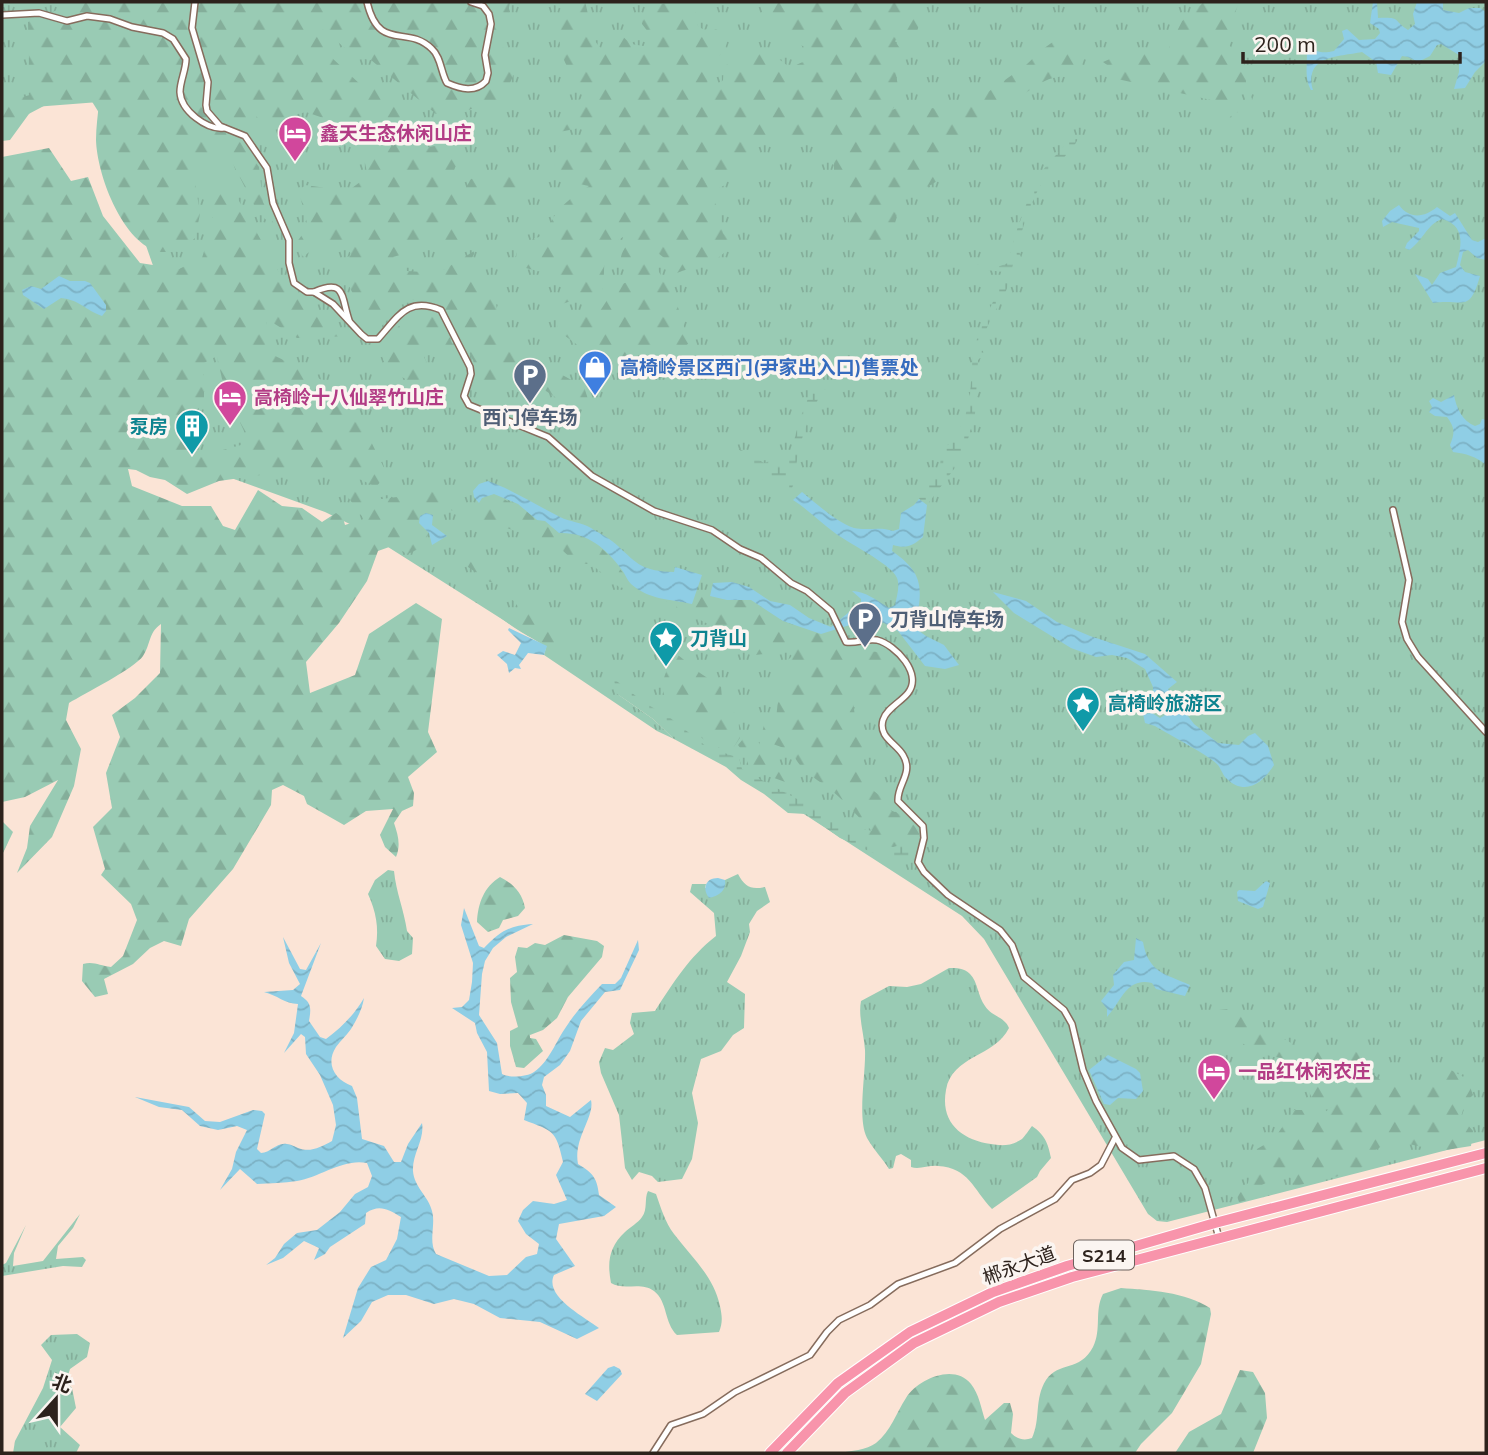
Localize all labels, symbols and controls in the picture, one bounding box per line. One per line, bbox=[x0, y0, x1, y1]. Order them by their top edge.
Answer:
scale bar bbox=[1243, 21, 1460, 65]
text: 200 m bbox=[1254, 31, 1316, 57]
hotel icon: 鑫天生态休闲山庄 bbox=[276, 114, 314, 163]
place label: 鑫天生态休闲山庄 bbox=[320, 121, 472, 145]
shop icon: 高椅岭景区西门(尹家出入口)售票处 bbox=[576, 348, 614, 397]
place label: 高椅岭景区西门(尹家出入口)售票处 bbox=[620, 355, 919, 379]
parking icon: 西门停车场 bbox=[511, 356, 549, 405]
hotel icon: 高椅岭十八仙翠竹山庄 bbox=[211, 378, 249, 427]
place label: 高椅岭十八仙翠竹山庄 bbox=[254, 385, 444, 409]
place label: 西门停车场 bbox=[482, 405, 578, 429]
building icon: 泵房 bbox=[173, 407, 211, 456]
place label: 泵房 bbox=[130, 414, 168, 438]
parking icon: 刀背山停车场 bbox=[846, 600, 884, 649]
place label: 刀背山停车场 bbox=[890, 607, 1004, 631]
place icon: 刀背山 bbox=[647, 619, 685, 668]
place label: 刀背山 bbox=[690, 626, 747, 650]
place icon: 高椅岭旅游区 bbox=[1064, 684, 1102, 733]
place label: 高椅岭旅游区 bbox=[1108, 691, 1222, 715]
hotel icon: 一品红休闲农庄 bbox=[1195, 1052, 1233, 1101]
place label: 一品红休闲农庄 bbox=[1238, 1059, 1371, 1083]
road number: S214 bbox=[1074, 1240, 1134, 1270]
street label: 郴永大道 bbox=[979, 1241, 1059, 1289]
north arrow bbox=[21, 1364, 91, 1434]
text: 北 bbox=[49, 1369, 75, 1398]

